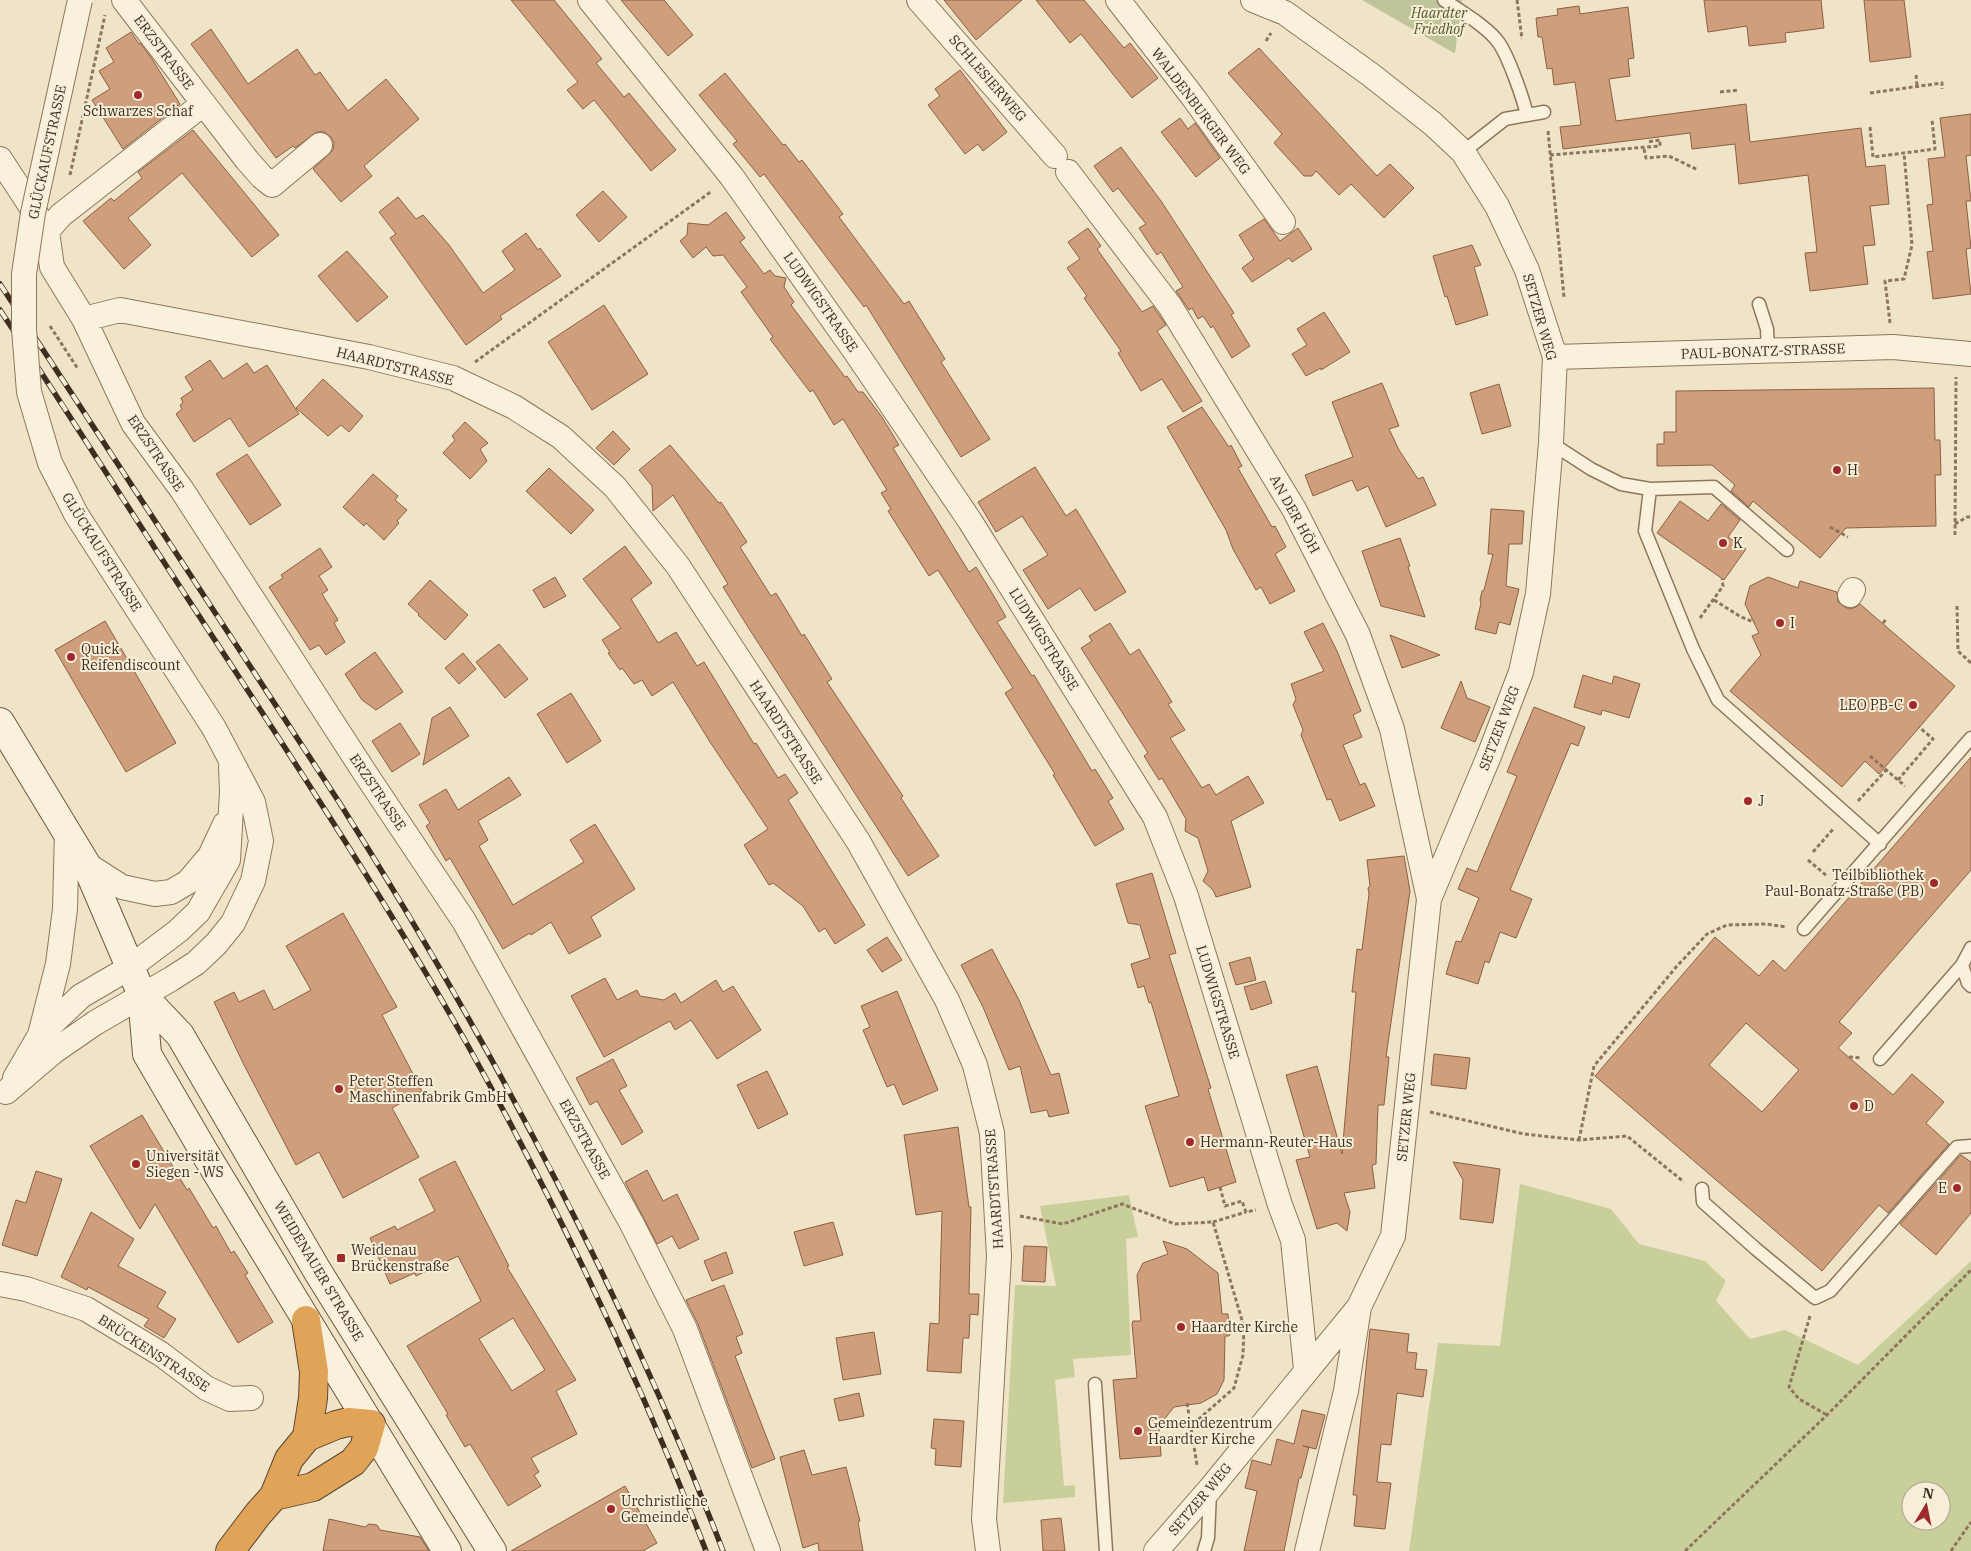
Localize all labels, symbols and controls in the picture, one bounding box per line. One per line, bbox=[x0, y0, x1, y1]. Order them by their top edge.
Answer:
park label: Haardter Friedhof bbox=[1410, 4, 1468, 38]
street label: ERZSTRASSE bbox=[130, 11, 198, 93]
street label: SCHLESIERWEG bbox=[945, 31, 1031, 125]
street label: WALDENBURGER WEG bbox=[1147, 44, 1255, 178]
street label: GLÜCKAUFSTRASSE bbox=[24, 83, 70, 221]
marker: Schwarzes Schaf bbox=[132, 89, 144, 101]
place label: Schwarzes Schaf bbox=[83, 102, 194, 120]
street label: LUDWIGSTRASSE bbox=[780, 249, 862, 355]
street label: SETZER WEG bbox=[1519, 271, 1561, 363]
street label: PAUL-BONATZ-STRASSE bbox=[1681, 339, 1846, 363]
street label: HAARDTSTRASSE bbox=[334, 343, 456, 389]
street label: ERZSTRASSE bbox=[124, 411, 188, 495]
place label: H bbox=[1847, 461, 1858, 479]
marker: H bbox=[1831, 464, 1843, 476]
street label: AN DER HÖH bbox=[1266, 471, 1324, 557]
street label: GLÜCKAUFSTRASSE bbox=[58, 489, 146, 615]
place label: K bbox=[1733, 534, 1743, 552]
marker: K bbox=[1717, 537, 1729, 549]
street label: LUDWIGSTRASSE bbox=[1005, 584, 1083, 694]
place label: I bbox=[1790, 614, 1795, 632]
marker: I bbox=[1774, 617, 1786, 629]
place label: Quick Reifendiscount bbox=[81, 640, 181, 674]
marker: Quick Reifendiscount bbox=[65, 651, 77, 663]
street label: HAARDTSTRASSE bbox=[746, 677, 826, 787]
street label: SETZER WEG bbox=[1475, 683, 1523, 773]
place label: LEO PB-C bbox=[1839, 696, 1903, 714]
marker: LEO PB-C bbox=[1907, 699, 1919, 711]
street label: ERZSTRASSE bbox=[346, 750, 410, 834]
place label: J bbox=[1758, 792, 1764, 810]
marker: J bbox=[1742, 795, 1754, 807]
place label: Teilbibliothek Paul-Bonatz-Straße (PB) bbox=[1765, 866, 1925, 900]
marker: Teilbibliothek Paul-Bonatz-Straße (PB) bbox=[1928, 877, 1940, 889]
street label: LUDWIGSTRASSE bbox=[1192, 943, 1244, 1061]
place label: Peter Steffen Maschinenfabrik GmbH bbox=[349, 1072, 507, 1106]
street label: SETZER WEG bbox=[1392, 1072, 1420, 1162]
marker: Peter Steffen Maschinenfabrik GmbH bbox=[333, 1083, 345, 1095]
street label: ERZSTRASSE bbox=[556, 1096, 614, 1182]
place label: D bbox=[1864, 1097, 1874, 1115]
marker: D bbox=[1848, 1100, 1860, 1112]
street label: HAARDTSTRASSE bbox=[981, 1128, 1007, 1250]
place label: Hermann-Reuter-Haus bbox=[1200, 1133, 1353, 1151]
marker: Hermann-Reuter-Haus bbox=[1184, 1136, 1196, 1148]
place label: Universität Siegen - WS bbox=[146, 1147, 224, 1181]
marker: Universität Siegen - WS bbox=[130, 1158, 142, 1170]
place label: E bbox=[1938, 1179, 1947, 1197]
marker: E bbox=[1951, 1182, 1963, 1194]
street label: WEIDENAUER STRASSE bbox=[270, 1198, 368, 1344]
place label: Weidenau Brückenstraße bbox=[351, 1241, 449, 1275]
marker: Weidenau Brückenstraße bbox=[335, 1252, 347, 1264]
street label: BRÜCKENSTRASSE bbox=[95, 1310, 213, 1396]
place label: Haardter Kirche bbox=[1191, 1318, 1298, 1336]
marker: Haardter Kirche bbox=[1175, 1321, 1187, 1333]
place label: Gemeindezentrum Haardter Kirche bbox=[1148, 1414, 1273, 1448]
marker: Gemeindezentrum Haardter Kirche bbox=[1132, 1425, 1144, 1437]
street label: SETZER WEG bbox=[1164, 1459, 1236, 1539]
north arrow bbox=[1901, 1481, 1951, 1531]
text: N bbox=[1921, 1483, 1935, 1503]
place label: Urchristliche Gemeinde bbox=[621, 1492, 708, 1526]
marker: Urchristliche Gemeinde bbox=[605, 1503, 617, 1515]

